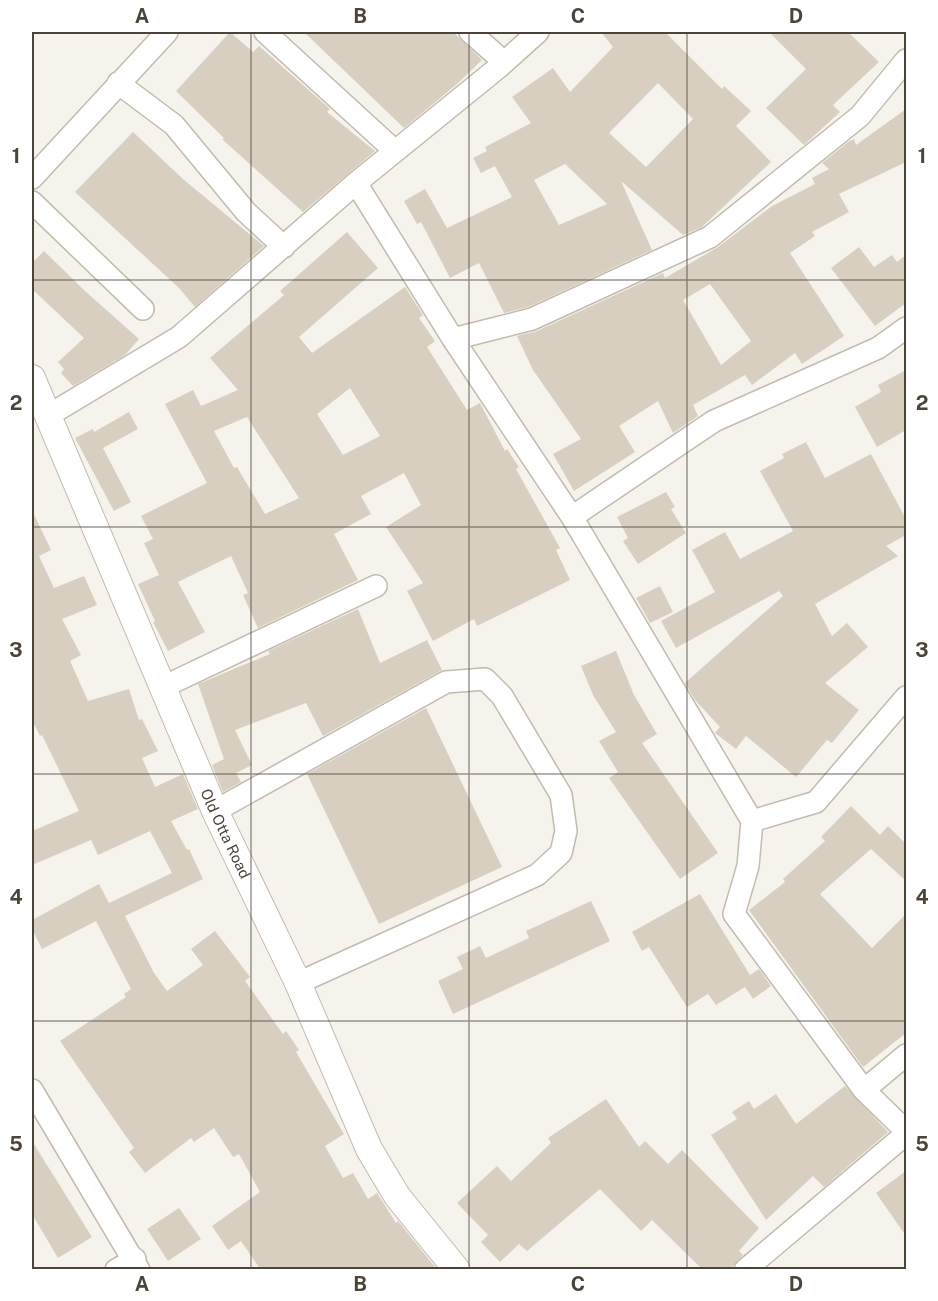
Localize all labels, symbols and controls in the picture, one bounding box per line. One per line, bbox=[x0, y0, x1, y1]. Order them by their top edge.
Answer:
text: A bbox=[135, 4, 149, 28]
text: B bbox=[353, 4, 367, 28]
text: C bbox=[571, 4, 585, 28]
text: D bbox=[789, 4, 803, 28]
text: 1 bbox=[12, 144, 20, 168]
text: 1 bbox=[918, 144, 926, 168]
text: 2 bbox=[10, 391, 22, 415]
text: 2 bbox=[916, 391, 928, 415]
text: 3 bbox=[9, 638, 23, 662]
text: 3 bbox=[915, 638, 929, 662]
street label: Old Otta Road bbox=[198, 786, 255, 881]
text: 4 bbox=[9, 885, 23, 909]
text: 4 bbox=[915, 885, 929, 909]
text: 5 bbox=[9, 1132, 23, 1156]
text: 5 bbox=[915, 1132, 929, 1156]
text: A bbox=[135, 1272, 149, 1296]
text: B bbox=[353, 1272, 367, 1296]
text: C bbox=[571, 1272, 585, 1296]
text: D bbox=[789, 1272, 803, 1296]

